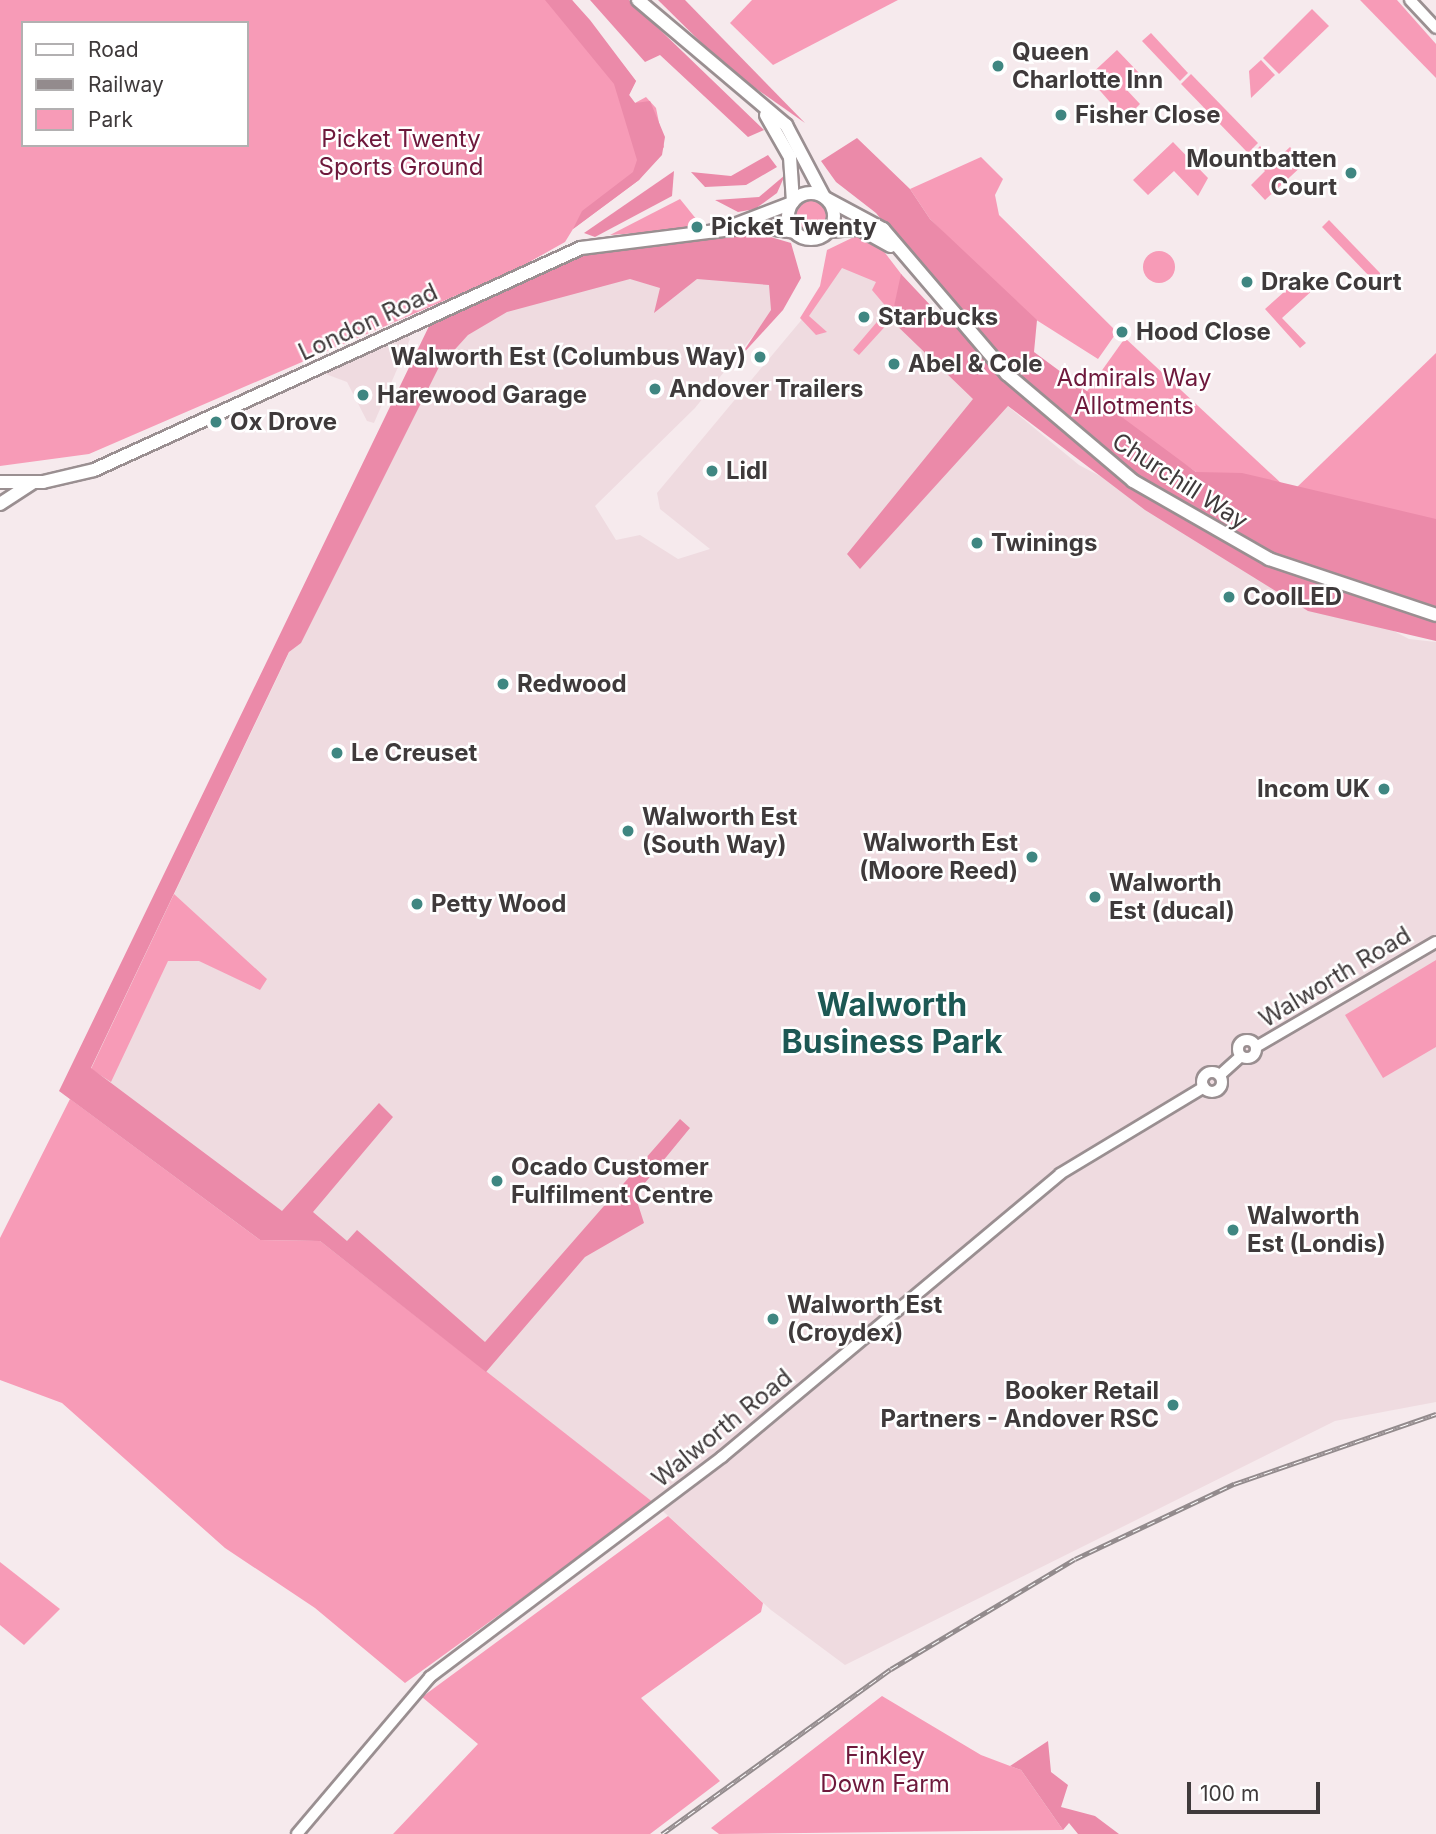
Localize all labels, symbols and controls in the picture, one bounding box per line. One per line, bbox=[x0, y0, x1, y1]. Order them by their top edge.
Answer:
legend bbox=[21, 21, 248, 147]
text: Road bbox=[88, 37, 139, 62]
place label: Queen Charlotte Inn bbox=[1012, 38, 1163, 94]
marker: Queen Charlotte Inn bbox=[990, 58, 1006, 74]
text: Railway bbox=[88, 72, 164, 97]
place label: Fisher Close bbox=[1075, 101, 1220, 129]
text: Park bbox=[88, 107, 133, 132]
marker: Fisher Close bbox=[1053, 107, 1069, 123]
park label: Picket Twenty Sports Ground bbox=[319, 125, 483, 181]
place label: Mountbatten Court bbox=[1186, 145, 1337, 201]
marker: Mountbatten Court bbox=[1343, 165, 1359, 181]
place label: Picket Twenty bbox=[711, 213, 877, 241]
marker: Picket Twenty bbox=[689, 219, 705, 235]
place label: Drake Court bbox=[1261, 268, 1402, 296]
marker: Drake Court bbox=[1239, 274, 1255, 290]
street label: London Road bbox=[294, 277, 442, 367]
place label: Starbucks bbox=[878, 303, 998, 331]
marker: Starbucks bbox=[856, 309, 872, 325]
place label: Hood Close bbox=[1136, 318, 1271, 346]
marker: Hood Close bbox=[1114, 324, 1130, 340]
place label: Walworth Est (Columbus Way) bbox=[390, 343, 746, 371]
marker: Walworth Est (Columbus Way) bbox=[752, 349, 768, 365]
place label: Abel & Cole bbox=[908, 350, 1043, 378]
marker: Abel & Cole bbox=[886, 356, 902, 372]
park label: Admirals Way Allotments bbox=[1057, 364, 1211, 420]
place label: Andover Trailers bbox=[669, 375, 864, 403]
place label: Harewood Garage bbox=[377, 381, 587, 409]
marker: Andover Trailers bbox=[647, 381, 663, 397]
marker: Harewood Garage bbox=[355, 387, 371, 403]
place label: Ox Drove bbox=[230, 408, 337, 436]
marker: Ox Drove bbox=[208, 414, 224, 430]
street label: Churchill Way bbox=[1107, 427, 1253, 535]
place label: Lidl bbox=[726, 457, 768, 485]
marker: Lidl bbox=[704, 463, 720, 479]
place label: Twinings bbox=[991, 529, 1097, 557]
marker: Twinings bbox=[969, 535, 985, 551]
place label: CoolLED bbox=[1243, 583, 1342, 611]
marker: CoolLED bbox=[1221, 589, 1237, 605]
place label: Redwood bbox=[517, 670, 627, 698]
marker: Redwood bbox=[495, 676, 511, 692]
place label: Le Creuset bbox=[351, 739, 477, 767]
marker: Le Creuset bbox=[329, 745, 345, 761]
place label: Incom UK bbox=[1257, 775, 1370, 803]
marker: Incom UK bbox=[1376, 781, 1392, 797]
place label: Walworth Est (South Way) bbox=[642, 803, 797, 859]
marker: Walworth Est (South Way) bbox=[620, 823, 636, 839]
place label: Walworth Est (Moore Reed) bbox=[859, 829, 1018, 885]
marker: Walworth Est (Moore Reed) bbox=[1024, 849, 1040, 865]
place label: Walworth Est (ducal) bbox=[1109, 869, 1235, 925]
marker: Walworth Est (ducal) bbox=[1087, 889, 1103, 905]
place label: Petty Wood bbox=[431, 890, 566, 918]
marker: Petty Wood bbox=[409, 896, 425, 912]
street label: Walworth Road bbox=[1254, 921, 1416, 1033]
district label: Walworth Business Park bbox=[781, 987, 1003, 1062]
place label: Ocado Customer Fulfilment Centre bbox=[511, 1153, 713, 1209]
marker: Ocado Customer Fulfilment Centre bbox=[489, 1173, 505, 1189]
place label: Walworth Est (Londis) bbox=[1247, 1202, 1386, 1258]
marker: Walworth Est (Londis) bbox=[1225, 1222, 1241, 1238]
place label: Walworth Est (Croydex) bbox=[787, 1291, 942, 1347]
marker: Walworth Est (Croydex) bbox=[765, 1311, 781, 1327]
street label: Walworth Road bbox=[646, 1363, 798, 1493]
place label: Booker Retail Partners - Andover RSC bbox=[881, 1377, 1159, 1433]
marker: Booker Retail Partners - Andover RSC bbox=[1165, 1397, 1181, 1413]
park label: Finkley Down Farm bbox=[820, 1742, 950, 1798]
scale bar bbox=[1191, 1768, 1324, 1812]
text: 100 m bbox=[1200, 1781, 1259, 1806]

